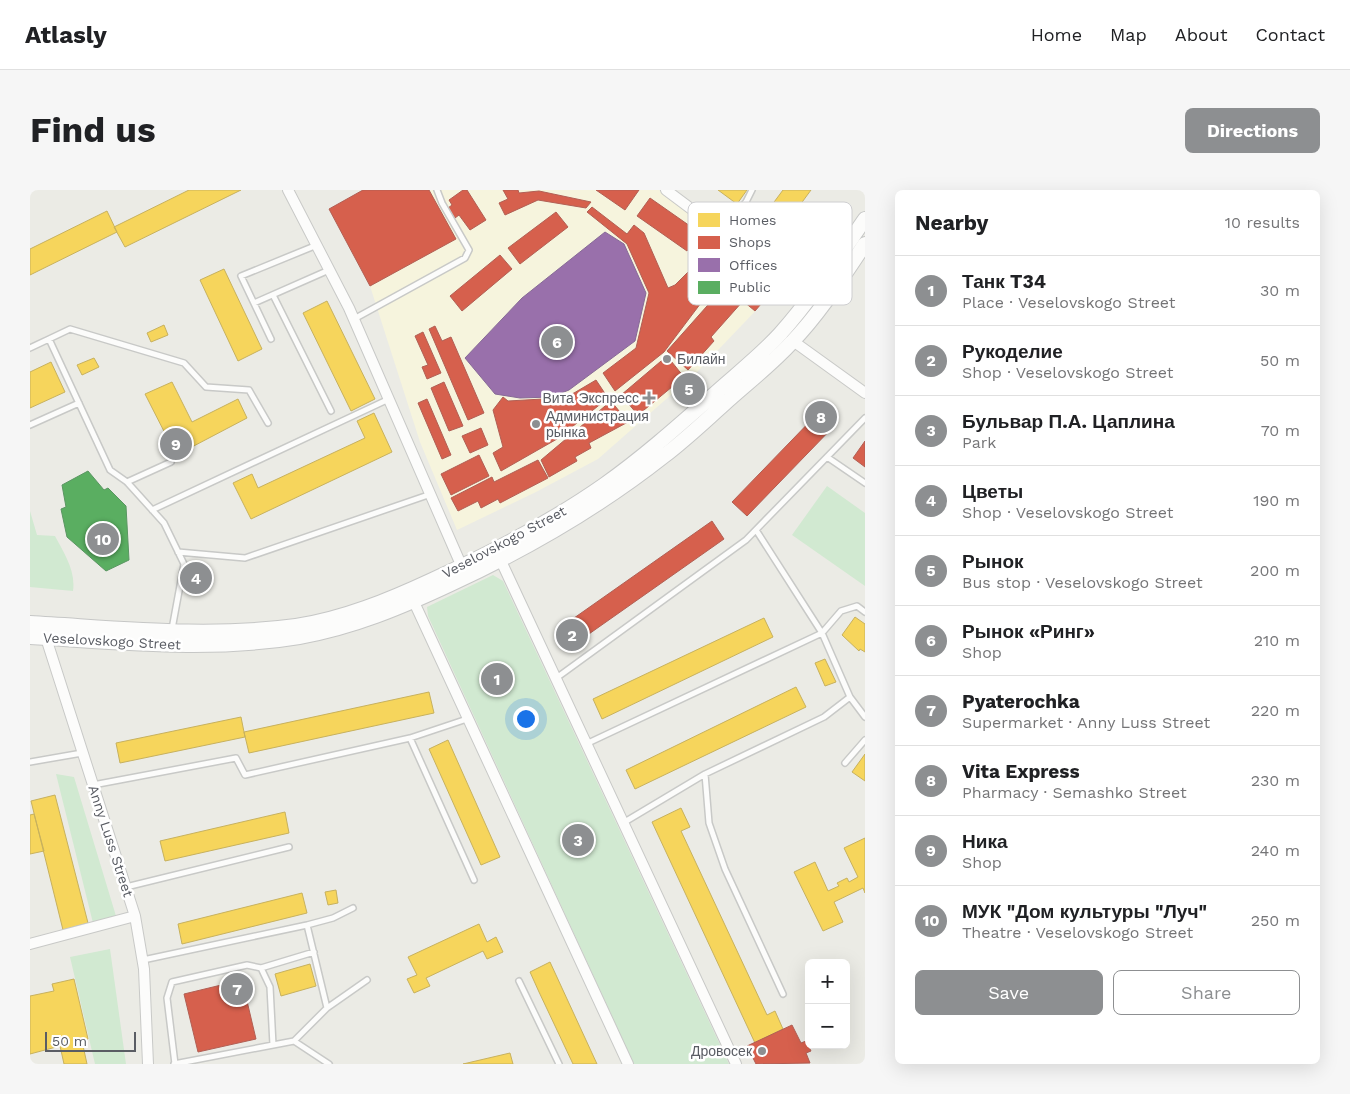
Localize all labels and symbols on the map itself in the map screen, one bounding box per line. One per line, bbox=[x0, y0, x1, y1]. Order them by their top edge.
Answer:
legend bbox=[688, 202, 852, 305]
text: Homes bbox=[729, 212, 776, 228]
text: Shops bbox=[729, 234, 771, 250]
text: Offices bbox=[729, 257, 778, 273]
text: Public bbox=[729, 279, 771, 295]
pin: 6 bbox=[541, 323, 573, 361]
place label: Билайн bbox=[677, 351, 726, 367]
marker: Билайн bbox=[661, 353, 673, 365]
pin: 5 bbox=[673, 370, 705, 408]
place label: Вита Экспресс bbox=[543, 390, 639, 406]
marker: Вита Экспресс bbox=[643, 392, 655, 404]
pin: 8 bbox=[805, 398, 837, 436]
place label: Администрация рынка bbox=[546, 408, 649, 440]
marker: Администрация рынка bbox=[530, 418, 542, 430]
pin: 9 bbox=[160, 425, 192, 463]
street label: Veselovskogo Street bbox=[439, 502, 569, 581]
pin: 10 bbox=[87, 520, 119, 558]
pin: 4 bbox=[180, 559, 212, 597]
pin: 2 bbox=[556, 616, 588, 654]
street label: Veselovskogo Street bbox=[43, 629, 181, 653]
pin: 1 bbox=[481, 660, 513, 698]
your location bbox=[513, 706, 539, 732]
street label: Anny Luss Street bbox=[85, 783, 137, 899]
pin: 3 bbox=[562, 821, 594, 859]
pin: 7 bbox=[221, 970, 253, 1008]
scale bar bbox=[45, 1029, 136, 1052]
place label: Дровосек bbox=[691, 1043, 753, 1059]
marker: Дровосек bbox=[756, 1045, 768, 1057]

